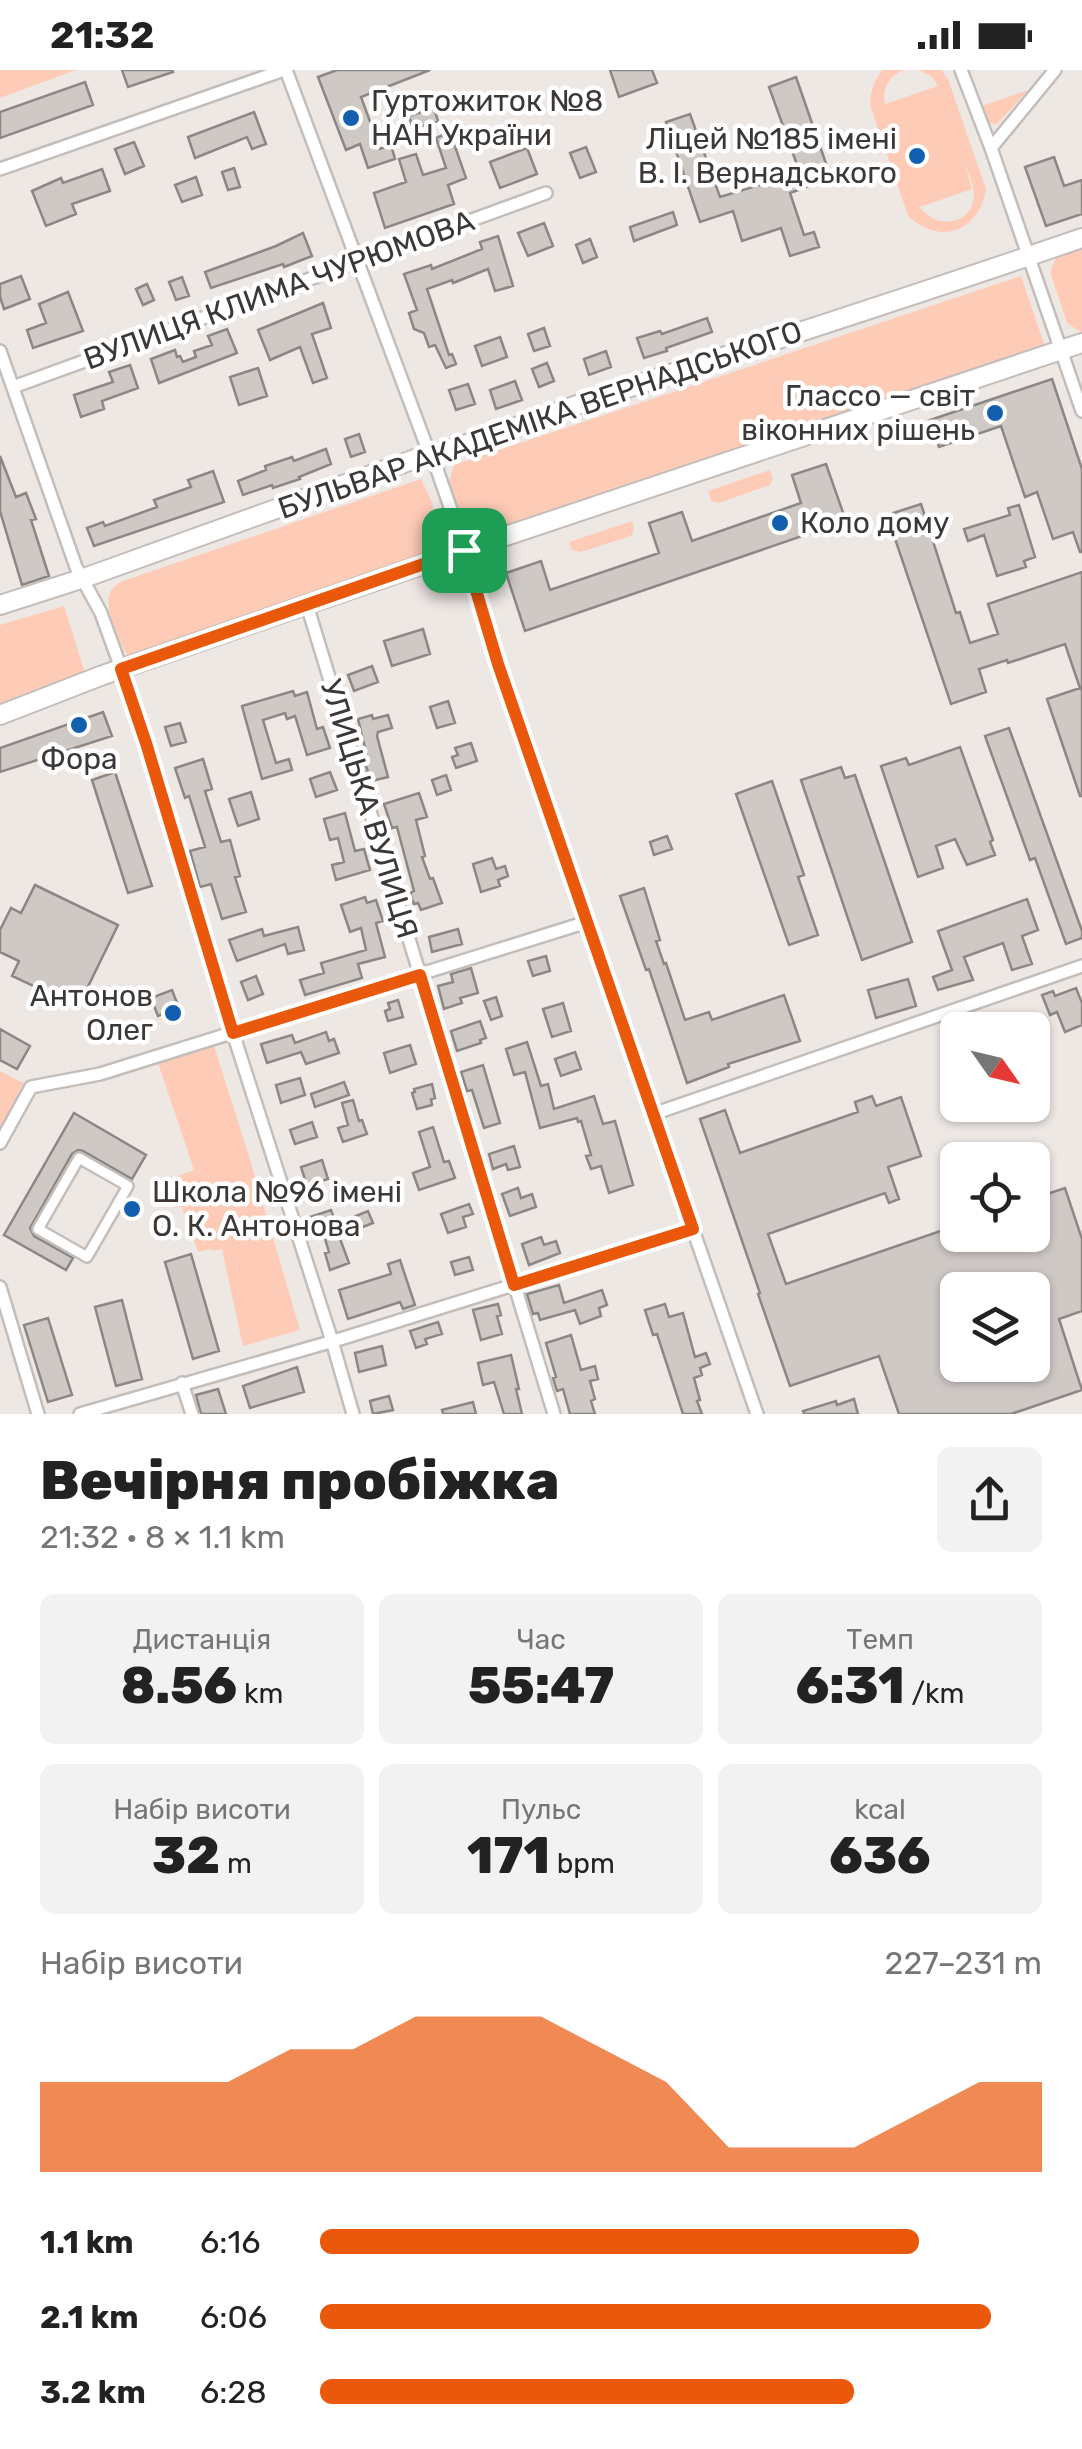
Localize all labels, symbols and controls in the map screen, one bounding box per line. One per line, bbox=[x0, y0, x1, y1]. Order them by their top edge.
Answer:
text: 21:32 bbox=[50, 12, 154, 58]
place label: Гуртожиток №8 НАН України bbox=[371, 83, 603, 153]
marker: Гуртожиток №8 НАН України bbox=[340, 107, 362, 129]
place label: Ліцей №185 імені В. І. Вернадського bbox=[638, 121, 897, 191]
marker: Ліцей №185 імені В. І. Вернадського bbox=[906, 145, 928, 167]
street label: ВУЛИЦЯ КЛИМА ЧУРЮМОВА bbox=[79, 203, 479, 377]
street label: БУЛЬВАР АКАДЕМІКА ВЕРНАДСЬКОГО bbox=[273, 313, 807, 527]
place label: Глассо — світ віконних рішень bbox=[741, 378, 975, 448]
marker: Глассо — світ віконних рішень bbox=[984, 402, 1006, 424]
place label: Коло дому bbox=[800, 505, 949, 541]
pin bbox=[422, 508, 507, 593]
marker: Коло дому bbox=[769, 512, 791, 534]
icon: arrive bbox=[437, 523, 492, 578]
street label: УЛИЦЬКА ВУЛИЦЯ bbox=[312, 675, 426, 943]
marker: Фора bbox=[68, 714, 90, 736]
place label: Фора bbox=[40, 741, 118, 777]
place label: Антонов Олег bbox=[30, 978, 153, 1048]
marker: Антонов Олег bbox=[162, 1002, 184, 1024]
north arrow bbox=[940, 1012, 1050, 1122]
map controls bbox=[940, 1012, 1050, 1382]
button: locate bbox=[940, 1142, 1050, 1252]
place label: Школа №96 імені О. К. Антонова bbox=[152, 1174, 402, 1244]
marker: Школа №96 імені О. К. Антонова bbox=[121, 1198, 143, 1220]
button: layers bbox=[940, 1272, 1050, 1382]
button: share bbox=[937, 1447, 1042, 1552]
text: Вечірня пробіжка bbox=[40, 1448, 559, 1513]
text: 21:32 · 8 × 1.1 km bbox=[40, 1518, 285, 1556]
text: Дистанція bbox=[133, 1623, 271, 1656]
text: Час bbox=[516, 1623, 566, 1656]
text: Темп bbox=[846, 1623, 914, 1656]
text: 8.56 bbox=[121, 1656, 237, 1716]
text: 55:47 bbox=[468, 1656, 614, 1716]
text: 6:31 bbox=[796, 1656, 905, 1716]
text: km bbox=[237, 1677, 283, 1710]
text: /km bbox=[905, 1677, 964, 1710]
text: Набір висоти bbox=[113, 1793, 291, 1826]
text: Пульс bbox=[501, 1793, 581, 1826]
text: kcal bbox=[854, 1793, 906, 1826]
text: 32 bbox=[152, 1826, 220, 1886]
text: 171 bbox=[467, 1826, 550, 1886]
text: 636 bbox=[829, 1826, 931, 1886]
text: m bbox=[220, 1847, 252, 1880]
text: bpm bbox=[550, 1847, 615, 1880]
text: Набір висоти bbox=[40, 1944, 243, 1982]
text: 227–231 m bbox=[885, 1944, 1042, 1982]
text: 1.1 km bbox=[40, 2223, 134, 2261]
text: 6:16 bbox=[200, 2223, 260, 2261]
text: 2.1 km bbox=[40, 2298, 139, 2336]
text: 6:06 bbox=[200, 2298, 267, 2336]
text: 3.2 km bbox=[40, 2373, 146, 2411]
text: 6:28 bbox=[200, 2373, 267, 2411]

